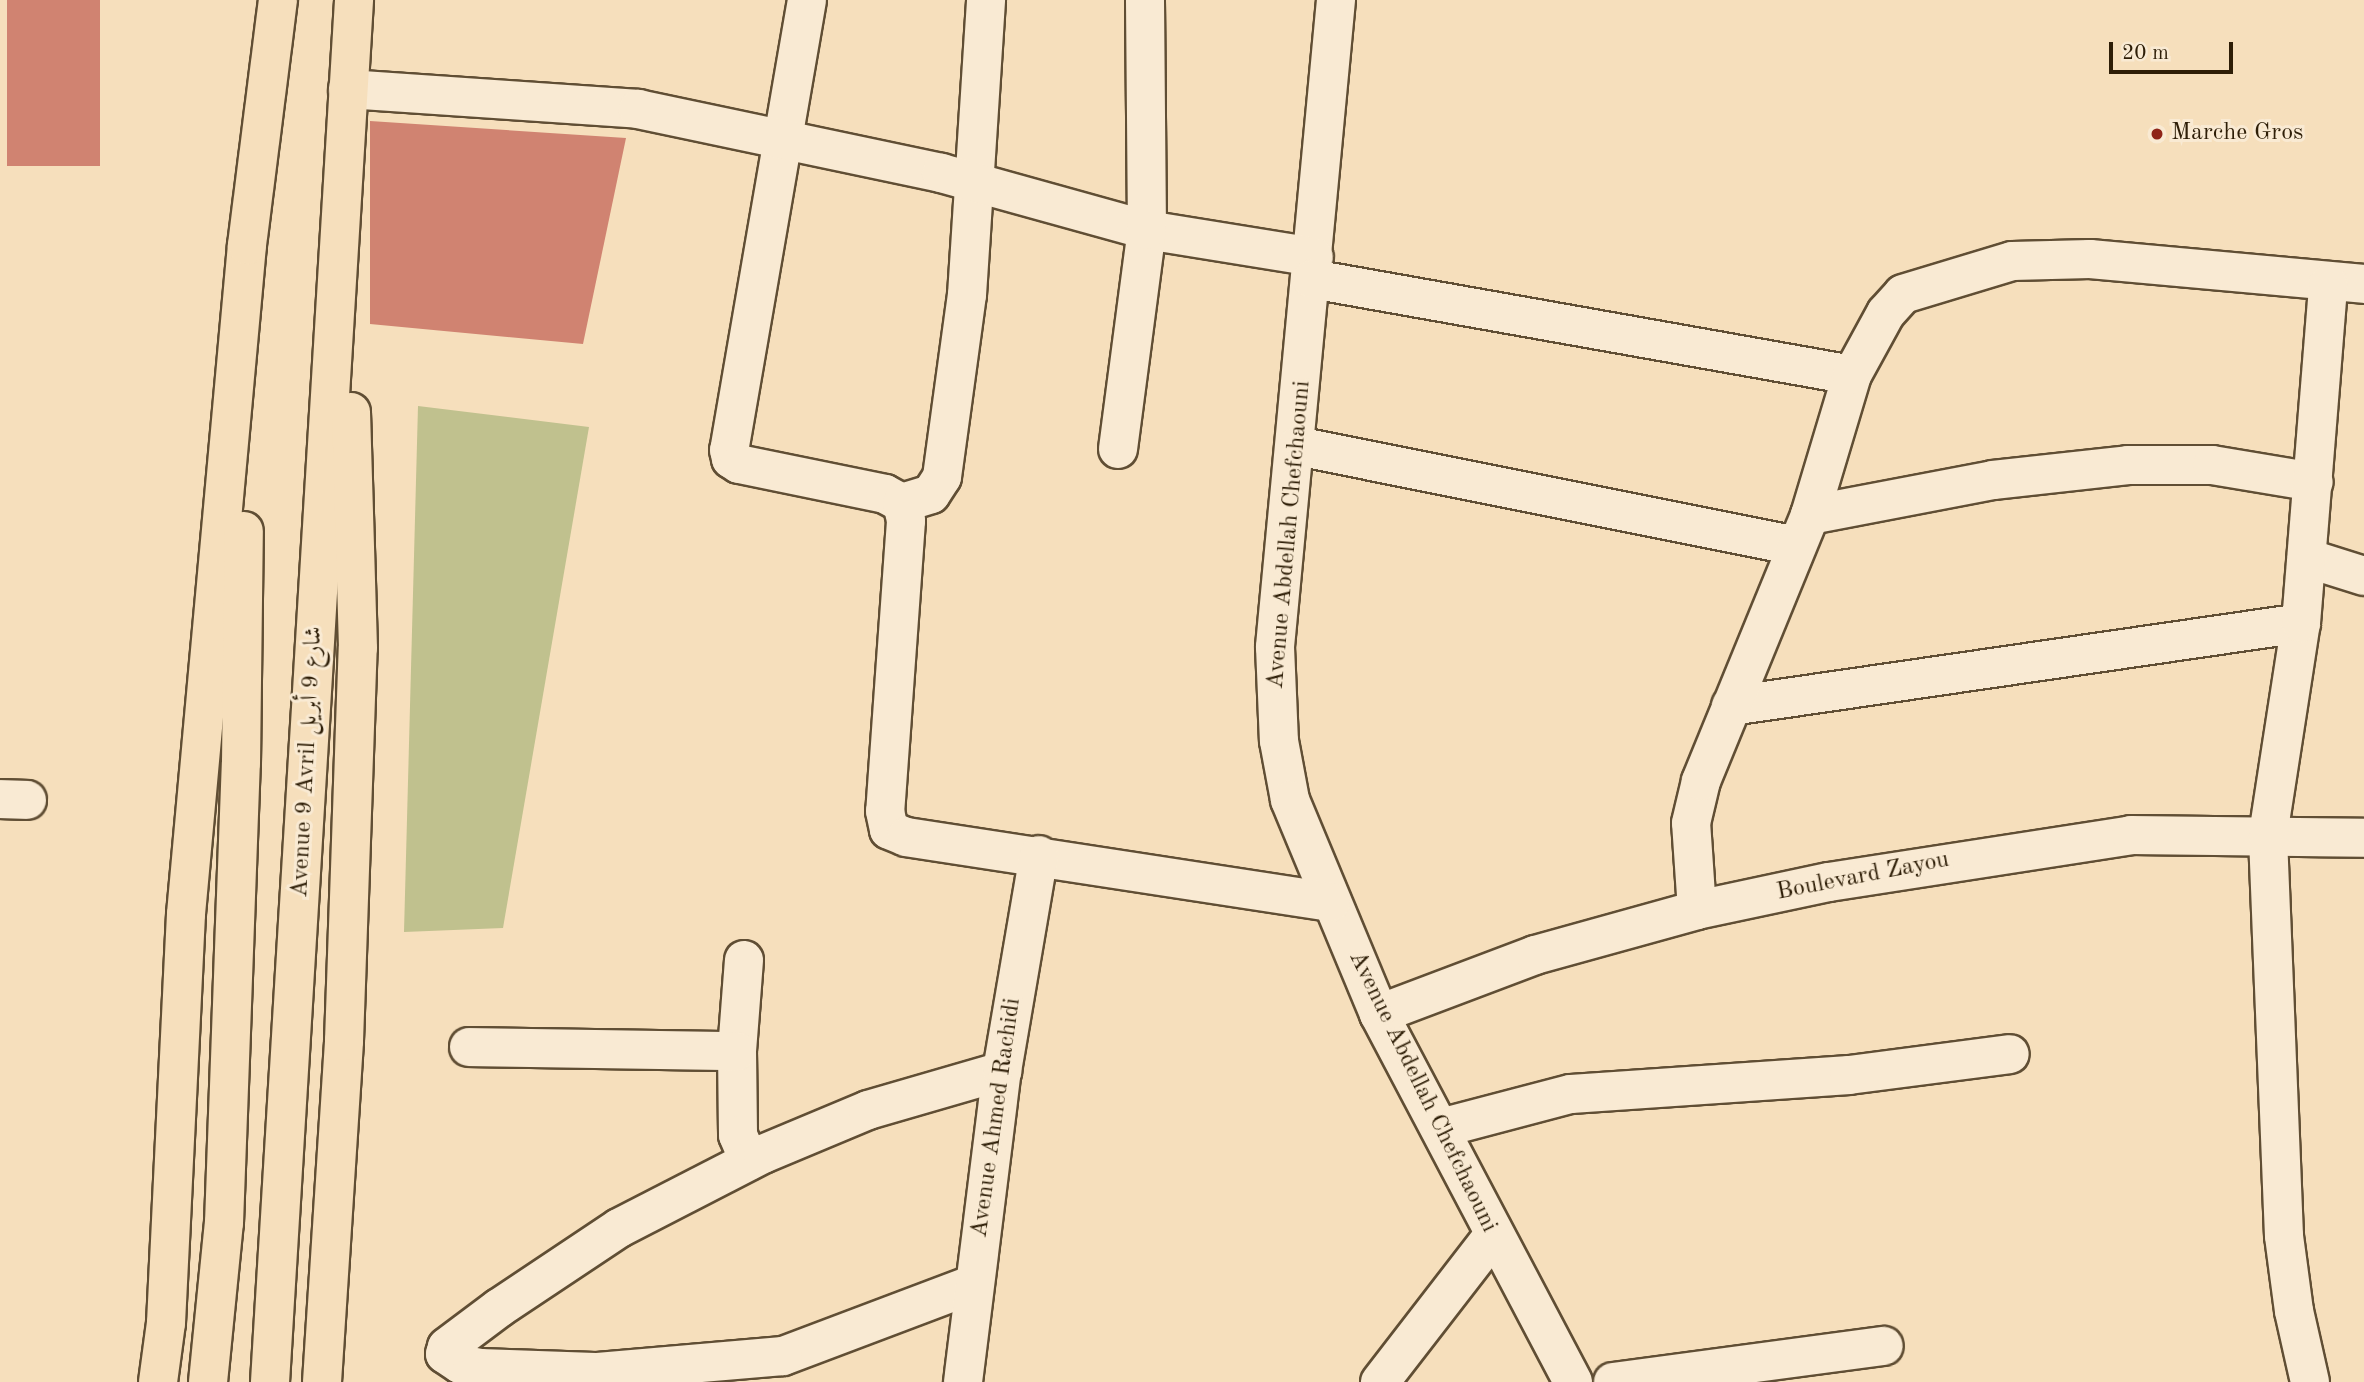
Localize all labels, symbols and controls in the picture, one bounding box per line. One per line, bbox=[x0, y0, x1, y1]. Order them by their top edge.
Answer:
scale bar bbox=[2112, 28, 2236, 72]
text: 20 m bbox=[2122, 43, 2169, 64]
place label: Marche Gros bbox=[2171, 120, 2304, 148]
marker: Marche Gros bbox=[2149, 126, 2165, 142]
street label: Avenue Abdellah Chefchaouni bbox=[1262, 380, 1318, 690]
street label: Avenue 9 Avril شارع 9 أبريل bbox=[287, 626, 329, 898]
street label: Boulevard Zayou bbox=[1774, 846, 1952, 908]
street label: Avenue Abdellah Chefchaouni bbox=[1341, 947, 1503, 1237]
street label: Avenue Ahmed Rachidi bbox=[966, 996, 1028, 1240]

